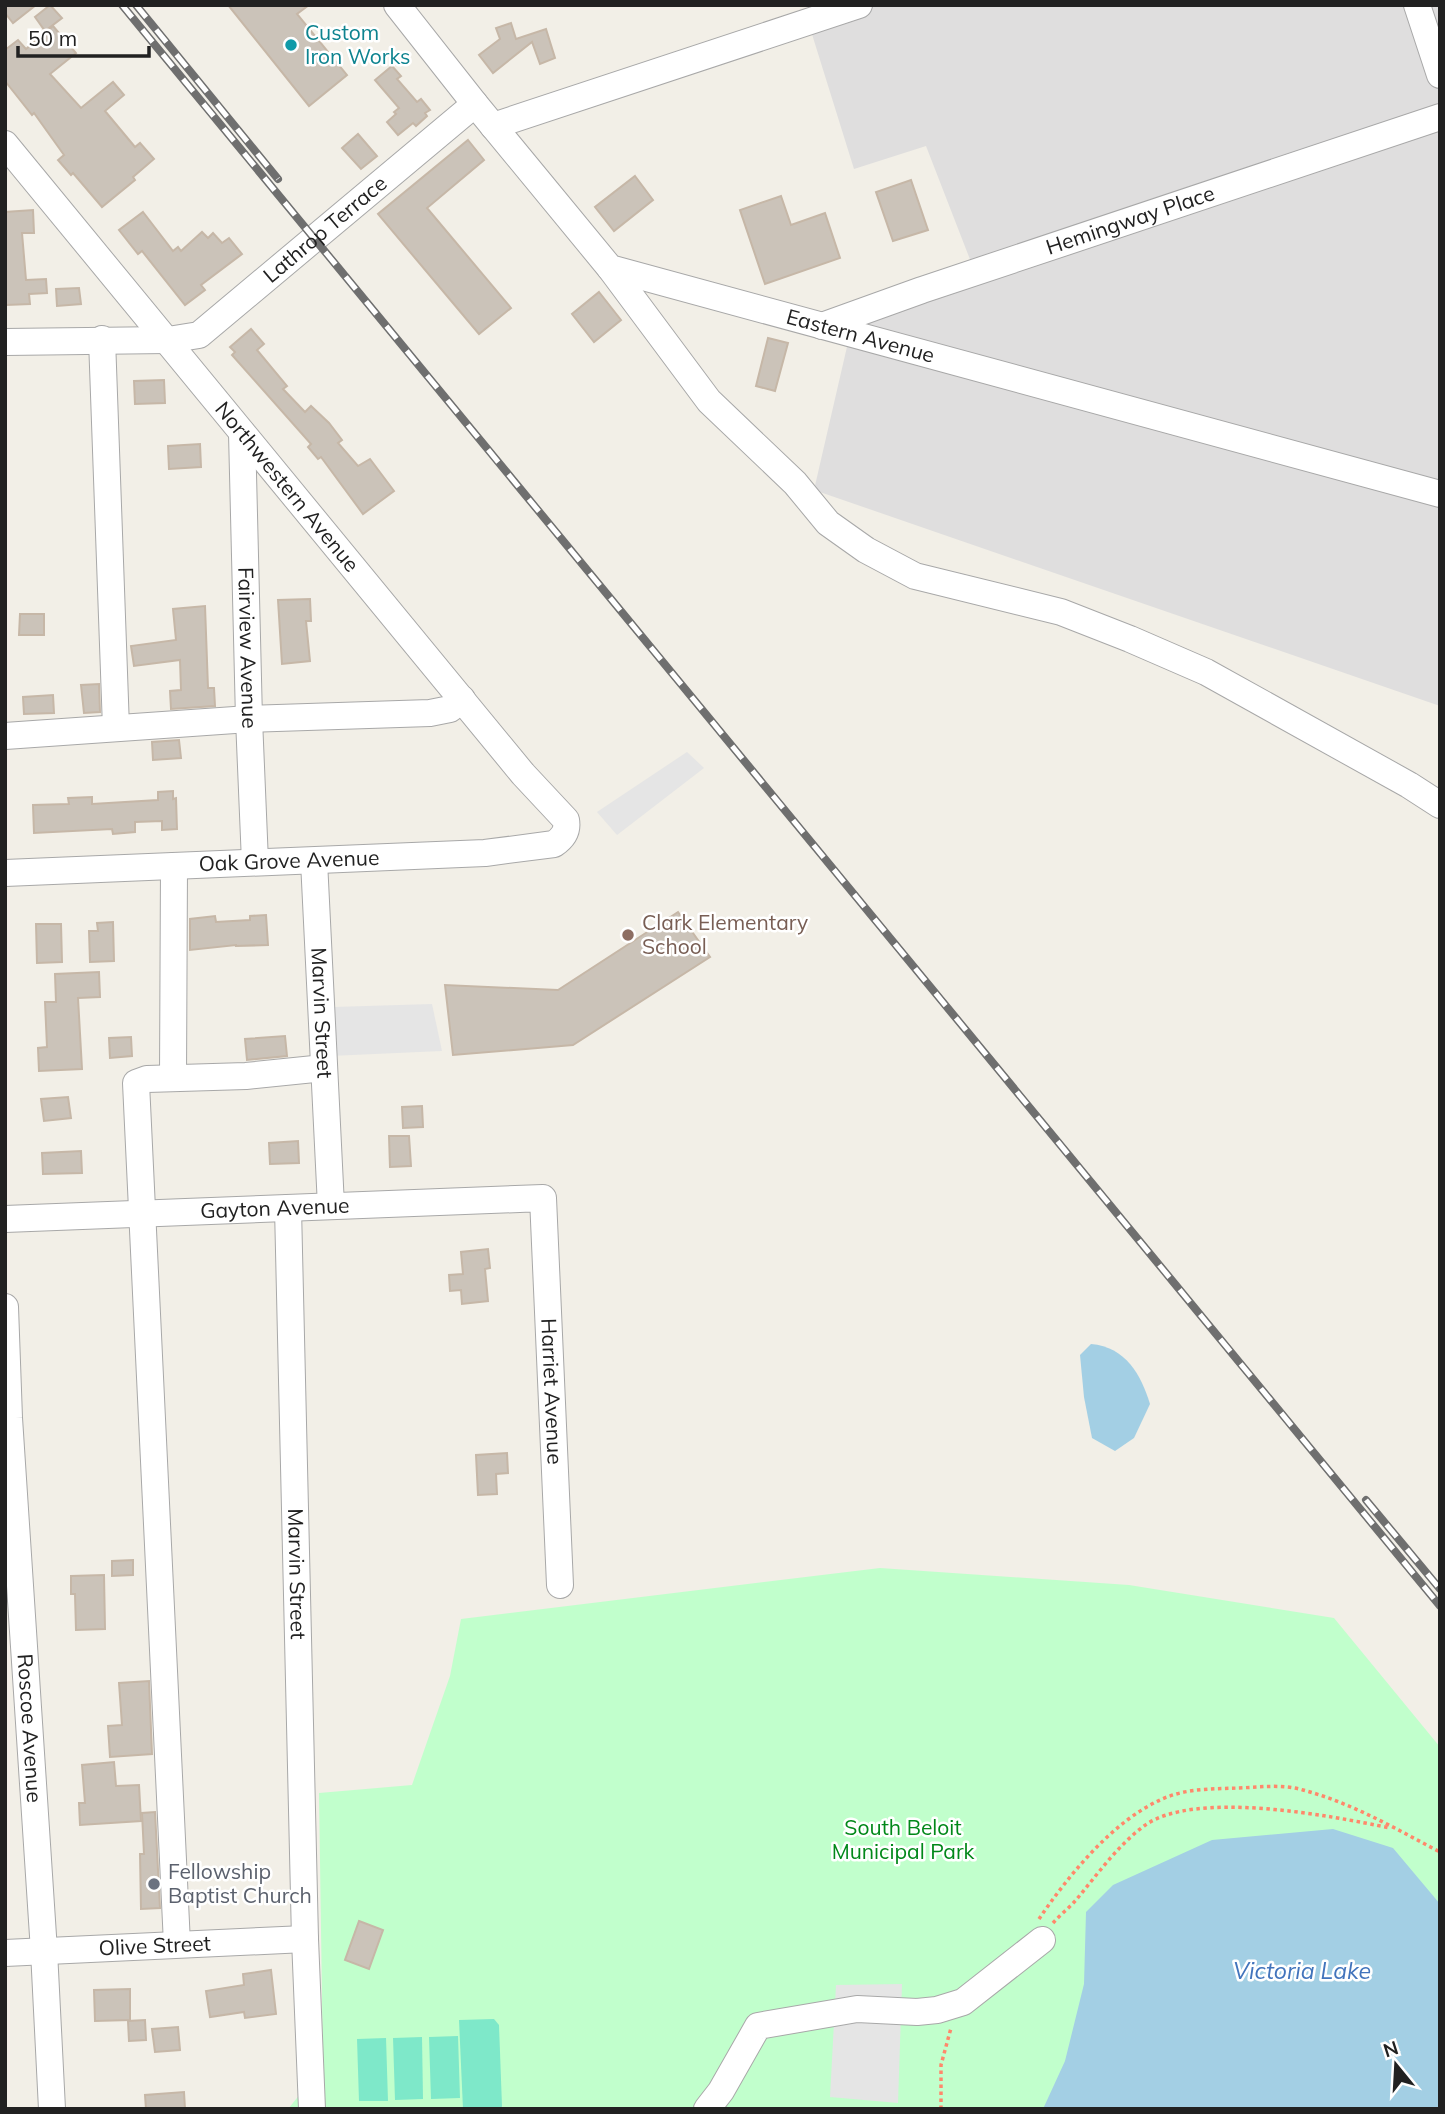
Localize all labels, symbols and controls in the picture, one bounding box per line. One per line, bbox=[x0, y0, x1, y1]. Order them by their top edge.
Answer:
scale bar bbox=[18, 14, 149, 58]
place label: Custom Iron Works bbox=[305, 19, 410, 69]
text: 50 m bbox=[28, 25, 77, 51]
marker: Custom Iron Works bbox=[283, 37, 299, 53]
street label: Lathrop Terrace bbox=[257, 169, 392, 288]
street label: Hemingway Place bbox=[1042, 179, 1218, 260]
street label: Eastern Avenue bbox=[784, 303, 938, 368]
street label: Northwestern Avenue bbox=[210, 396, 365, 577]
street label: Fairview Avenue bbox=[233, 567, 263, 729]
street label: Oak Grove Avenue bbox=[198, 844, 380, 876]
place label: Clark Elementary School bbox=[642, 909, 808, 959]
marker: Clark Elementary School bbox=[620, 927, 636, 943]
street label: Marvin Street bbox=[306, 947, 339, 1079]
street label: Gayton Avenue bbox=[200, 1192, 350, 1223]
street label: Harriet Avenue bbox=[536, 1318, 569, 1465]
street label: Marvin Street bbox=[283, 1508, 312, 1640]
street label: Roscoe Avenue bbox=[13, 1653, 48, 1803]
park label: South Beloit Municipal Park bbox=[832, 1814, 975, 1864]
place label: Fellowship Baptist Church bbox=[168, 1858, 312, 1908]
marker: Fellowship Baptist Church bbox=[146, 1876, 162, 1892]
street label: Olive Street bbox=[98, 1929, 211, 1961]
water label: Victoria Lake bbox=[1233, 1956, 1371, 1985]
north arrow bbox=[1361, 2030, 1431, 2100]
text: N bbox=[1380, 2035, 1401, 2062]

